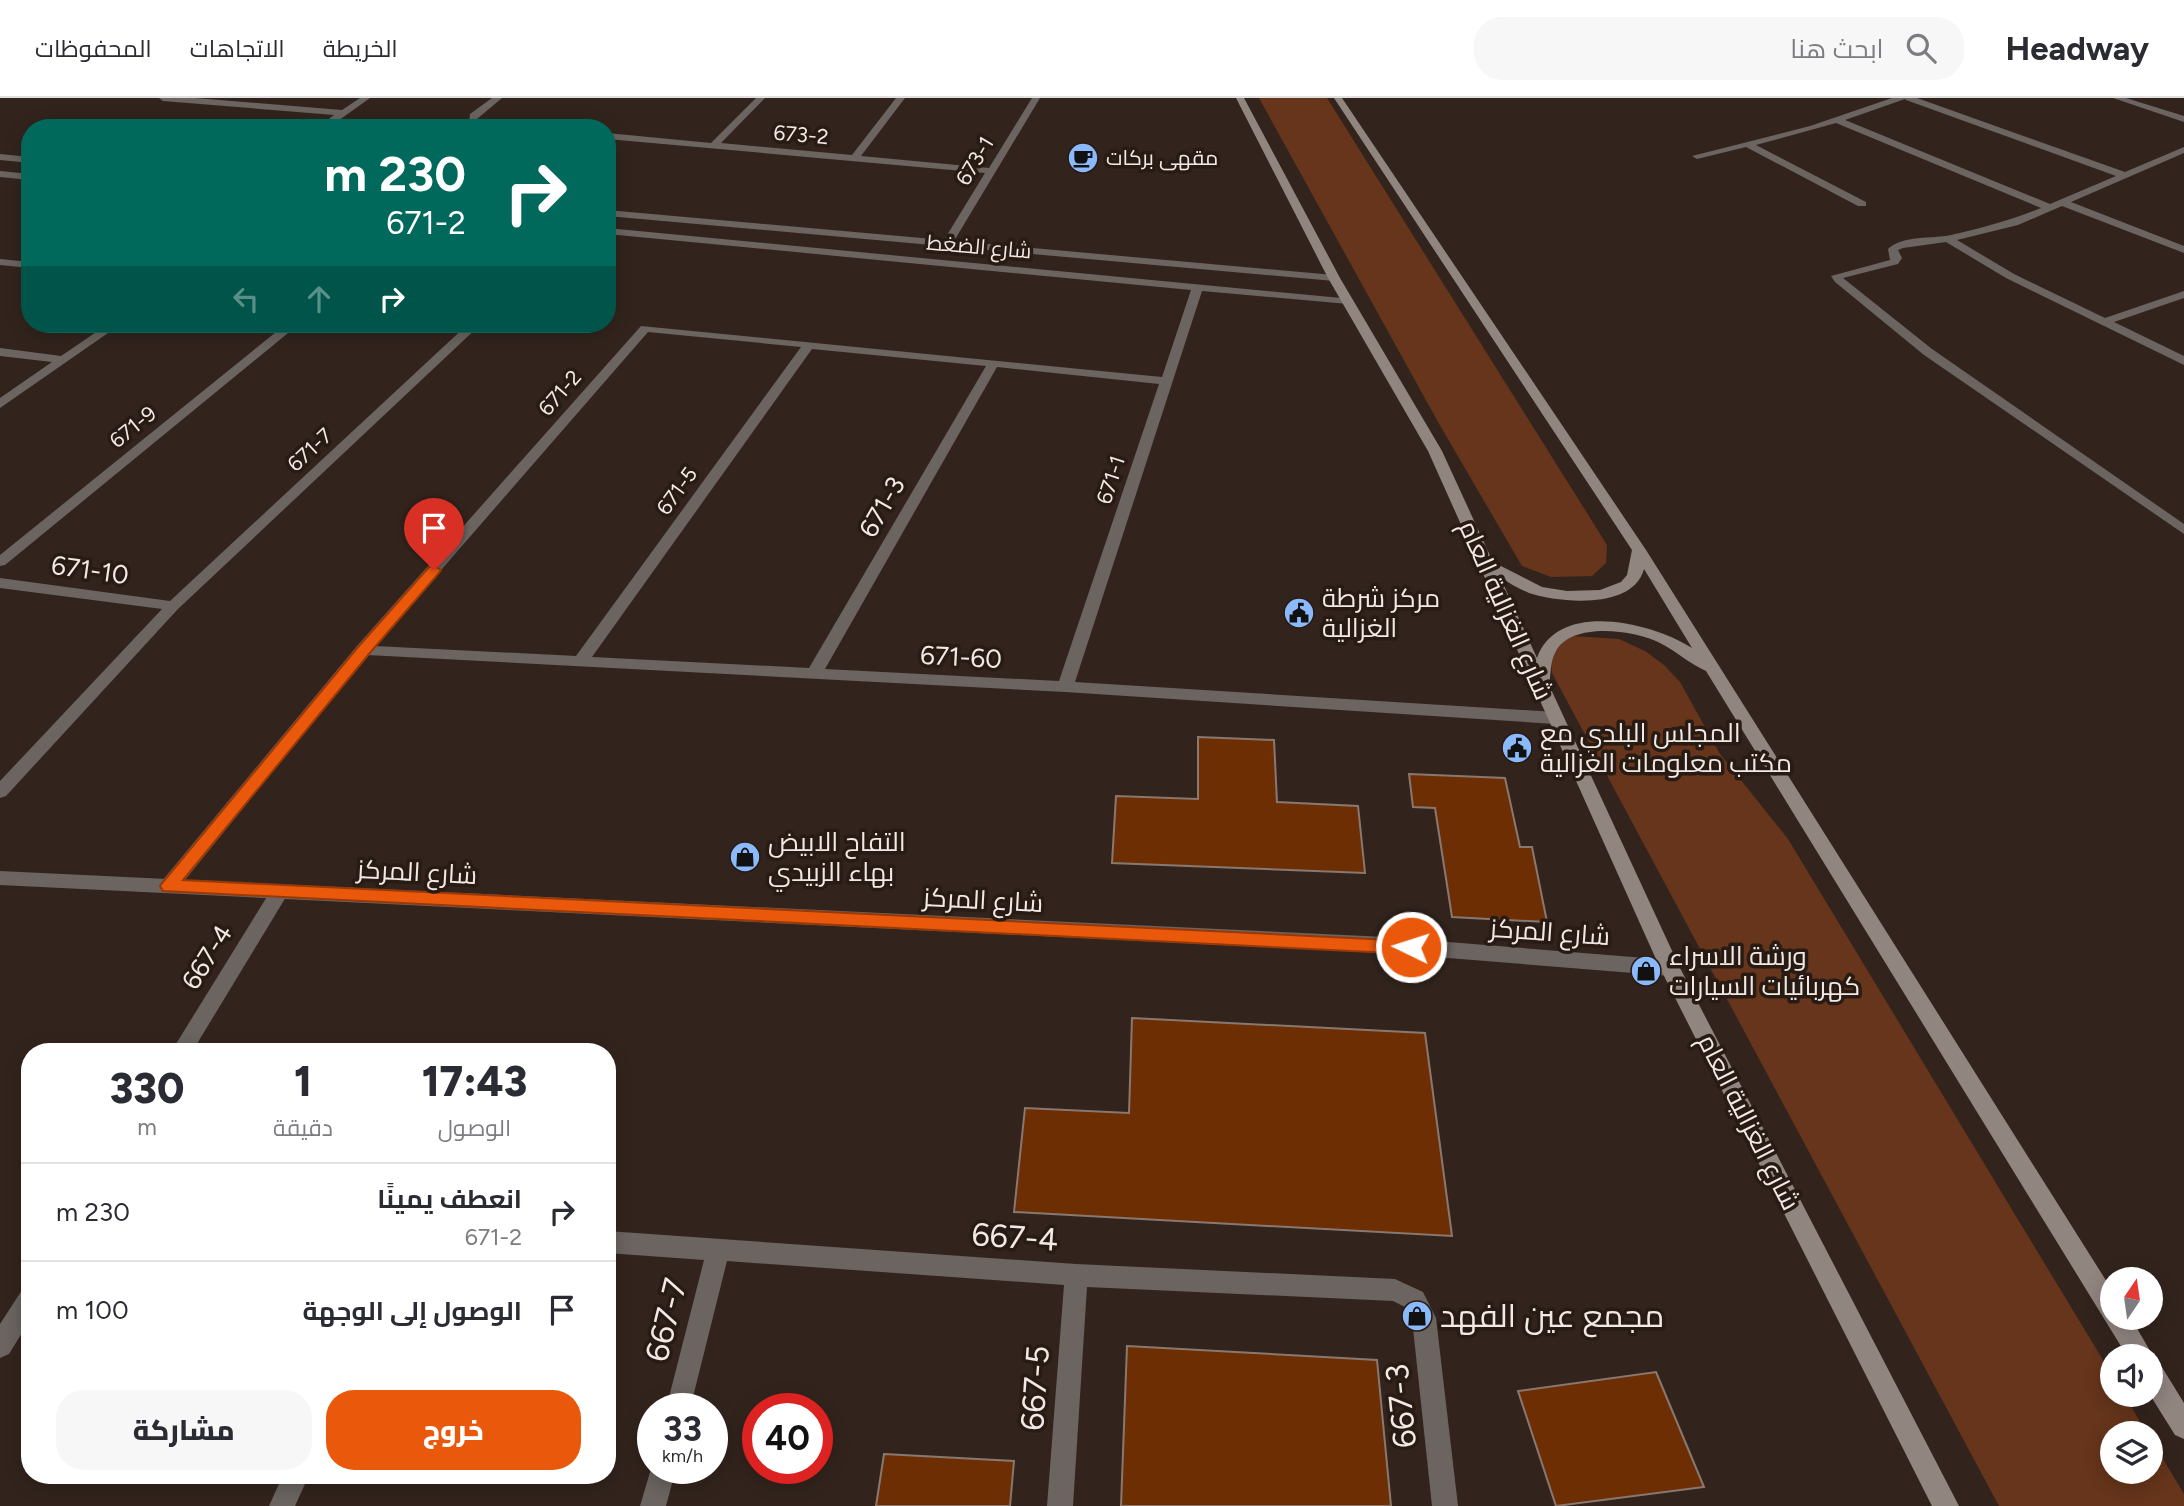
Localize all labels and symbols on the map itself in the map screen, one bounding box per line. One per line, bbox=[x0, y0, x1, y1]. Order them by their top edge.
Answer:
street label: 673-2 bbox=[773, 120, 830, 149]
street label: 673-1 bbox=[950, 132, 999, 189]
cafe icon: مقهى بركات bbox=[1066, 141, 1100, 175]
place label: مقهى بركات bbox=[1106, 145, 1218, 171]
street label: شارع الضغط bbox=[925, 229, 1033, 266]
street label: 671-2 bbox=[533, 365, 586, 421]
street label: 671-9 bbox=[104, 400, 161, 453]
street label: 671-7 bbox=[282, 423, 337, 476]
street label: 671-1 bbox=[1091, 453, 1130, 507]
street label: 671-5 bbox=[651, 462, 702, 519]
street label: 671-3 bbox=[852, 471, 912, 543]
pin bbox=[404, 498, 464, 570]
street label: شارع الغزالية العام bbox=[1450, 515, 1560, 706]
street label: 671-10 bbox=[49, 549, 131, 591]
place label: مركز شرطة الغزالية bbox=[1322, 582, 1440, 644]
public building icon: مركز شرطة الغزالية bbox=[1282, 596, 1316, 630]
street label: 671-60 bbox=[919, 639, 1003, 675]
place label: المجلس البلدي مع مكتب معلومات الغزالية bbox=[1540, 717, 1792, 779]
public building icon: المجلس البلدي مع مكتب معلومات الغزالية bbox=[1500, 731, 1534, 765]
place label: التفاح الابيض بهاء الزبيدي bbox=[768, 826, 906, 892]
shop icon: التفاح الابيض بهاء الزبيدي bbox=[728, 840, 762, 874]
street label: شارع المركز bbox=[354, 853, 478, 892]
street label: شارع المركز bbox=[920, 881, 1044, 920]
position arrow bbox=[1374, 910, 1448, 984]
street label: شارع المركز bbox=[1487, 912, 1611, 953]
street label: 667-4 bbox=[175, 919, 239, 995]
place label: ورشة الاسراء كهربائيات السيارات bbox=[1669, 940, 1860, 1002]
shop icon: ورشة الاسراء كهربائيات السيارات bbox=[1629, 954, 1663, 988]
street label: شارع الغزالية العام bbox=[1689, 1029, 1807, 1216]
street label: 667-4 bbox=[970, 1215, 1060, 1259]
north arrow bbox=[2100, 1267, 2163, 1330]
street label: 667-7 bbox=[637, 1275, 695, 1365]
place label: مجمع عين الفهد bbox=[1440, 1297, 1664, 1338]
shop icon: مجمع عين الفهد bbox=[1400, 1299, 1434, 1333]
street label: 667-5 bbox=[1013, 1344, 1057, 1432]
street label: 667-3 bbox=[1378, 1362, 1424, 1450]
speed limit sign: 40 bbox=[742, 1393, 833, 1484]

